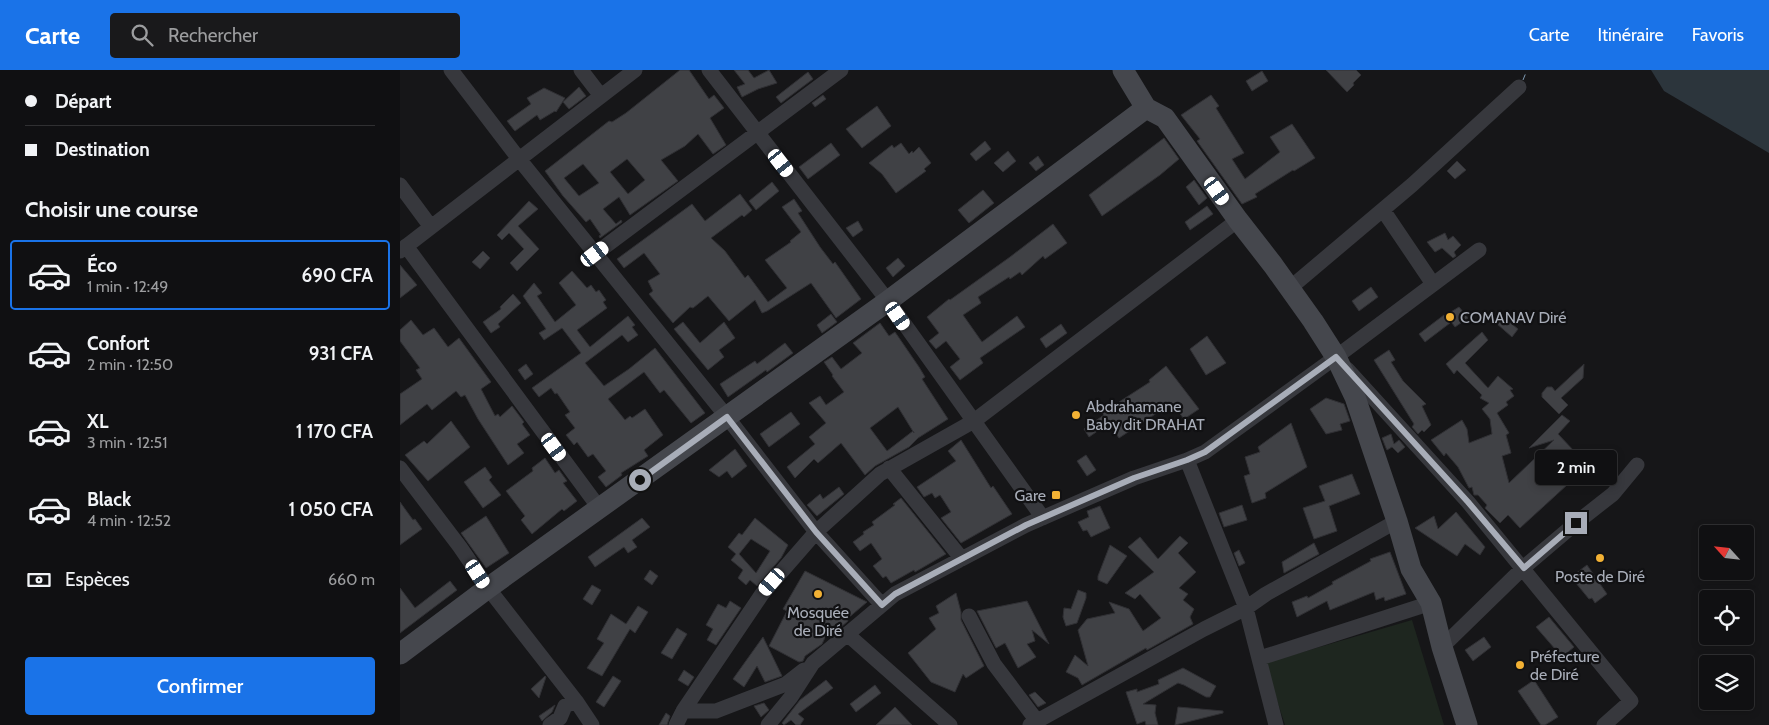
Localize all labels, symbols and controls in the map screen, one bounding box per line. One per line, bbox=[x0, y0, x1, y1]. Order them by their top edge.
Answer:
search box bbox=[110, 13, 460, 58]
text: Carte bbox=[25, 21, 80, 50]
icon: search bbox=[128, 21, 156, 49]
text: Rechercher bbox=[168, 24, 258, 47]
text: Carte bbox=[1529, 24, 1569, 46]
text: Itinéraire bbox=[1597, 24, 1664, 46]
text: Favoris bbox=[1692, 24, 1744, 46]
text: Départ bbox=[55, 90, 112, 113]
text: Destination bbox=[55, 138, 150, 161]
car bbox=[765, 147, 796, 179]
car bbox=[1202, 174, 1231, 208]
text: Choisir une course bbox=[25, 196, 198, 223]
car bbox=[578, 239, 611, 269]
icon: car bbox=[27, 253, 72, 298]
text: Éco bbox=[87, 254, 117, 277]
text: 690 CFA bbox=[302, 264, 373, 287]
text: 1 min · 12:49 bbox=[87, 277, 168, 296]
car bbox=[883, 299, 912, 333]
place label: COMANAV Diré bbox=[1460, 308, 1566, 327]
marker: COMANAV Diré bbox=[1444, 311, 1456, 323]
icon: car bbox=[27, 331, 72, 376]
text: Confort bbox=[87, 332, 150, 355]
text: 931 CFA bbox=[309, 342, 373, 365]
text: 2 min · 12:50 bbox=[87, 355, 173, 374]
place label: Abdrahamane Baby dit DRAHAT bbox=[1086, 397, 1205, 434]
icon: car bbox=[27, 409, 72, 454]
marker: Abdrahamane Baby dit DRAHAT bbox=[1070, 409, 1082, 421]
text: XL bbox=[87, 410, 108, 433]
text: 1 170 CFA bbox=[296, 420, 373, 443]
car bbox=[539, 430, 568, 464]
text: 3 min · 12:51 bbox=[87, 433, 167, 452]
callout: 2 min bbox=[1535, 450, 1617, 486]
text: 2 min bbox=[1557, 458, 1595, 477]
route start bbox=[629, 469, 651, 491]
place label: Gare bbox=[1015, 486, 1046, 505]
icon: car bbox=[27, 487, 72, 532]
text: Black bbox=[87, 488, 131, 511]
marker: Gare bbox=[1050, 489, 1062, 501]
text: 1 050 CFA bbox=[288, 498, 373, 521]
text: 4 min · 12:52 bbox=[87, 511, 171, 530]
route end bbox=[1565, 512, 1587, 534]
north arrow bbox=[1699, 525, 1754, 580]
map controls bbox=[1699, 525, 1754, 710]
marker: Poste de Diré bbox=[1594, 552, 1606, 564]
car bbox=[463, 557, 492, 591]
icon: cash bbox=[25, 566, 53, 594]
car bbox=[756, 566, 787, 598]
place label: Poste de Diré bbox=[1555, 567, 1645, 586]
text: Espèces bbox=[65, 568, 130, 591]
text: 660 m bbox=[328, 570, 375, 589]
marker: Mosquée de Diré bbox=[812, 588, 824, 600]
button: locate bbox=[1699, 590, 1754, 645]
place label: Mosquée de Diré bbox=[787, 603, 849, 640]
place label: Préfecture de Diré bbox=[1530, 647, 1599, 684]
button: layers bbox=[1699, 655, 1754, 710]
button: Confirmer bbox=[25, 657, 375, 715]
marker: Préfecture de Diré bbox=[1514, 659, 1526, 671]

